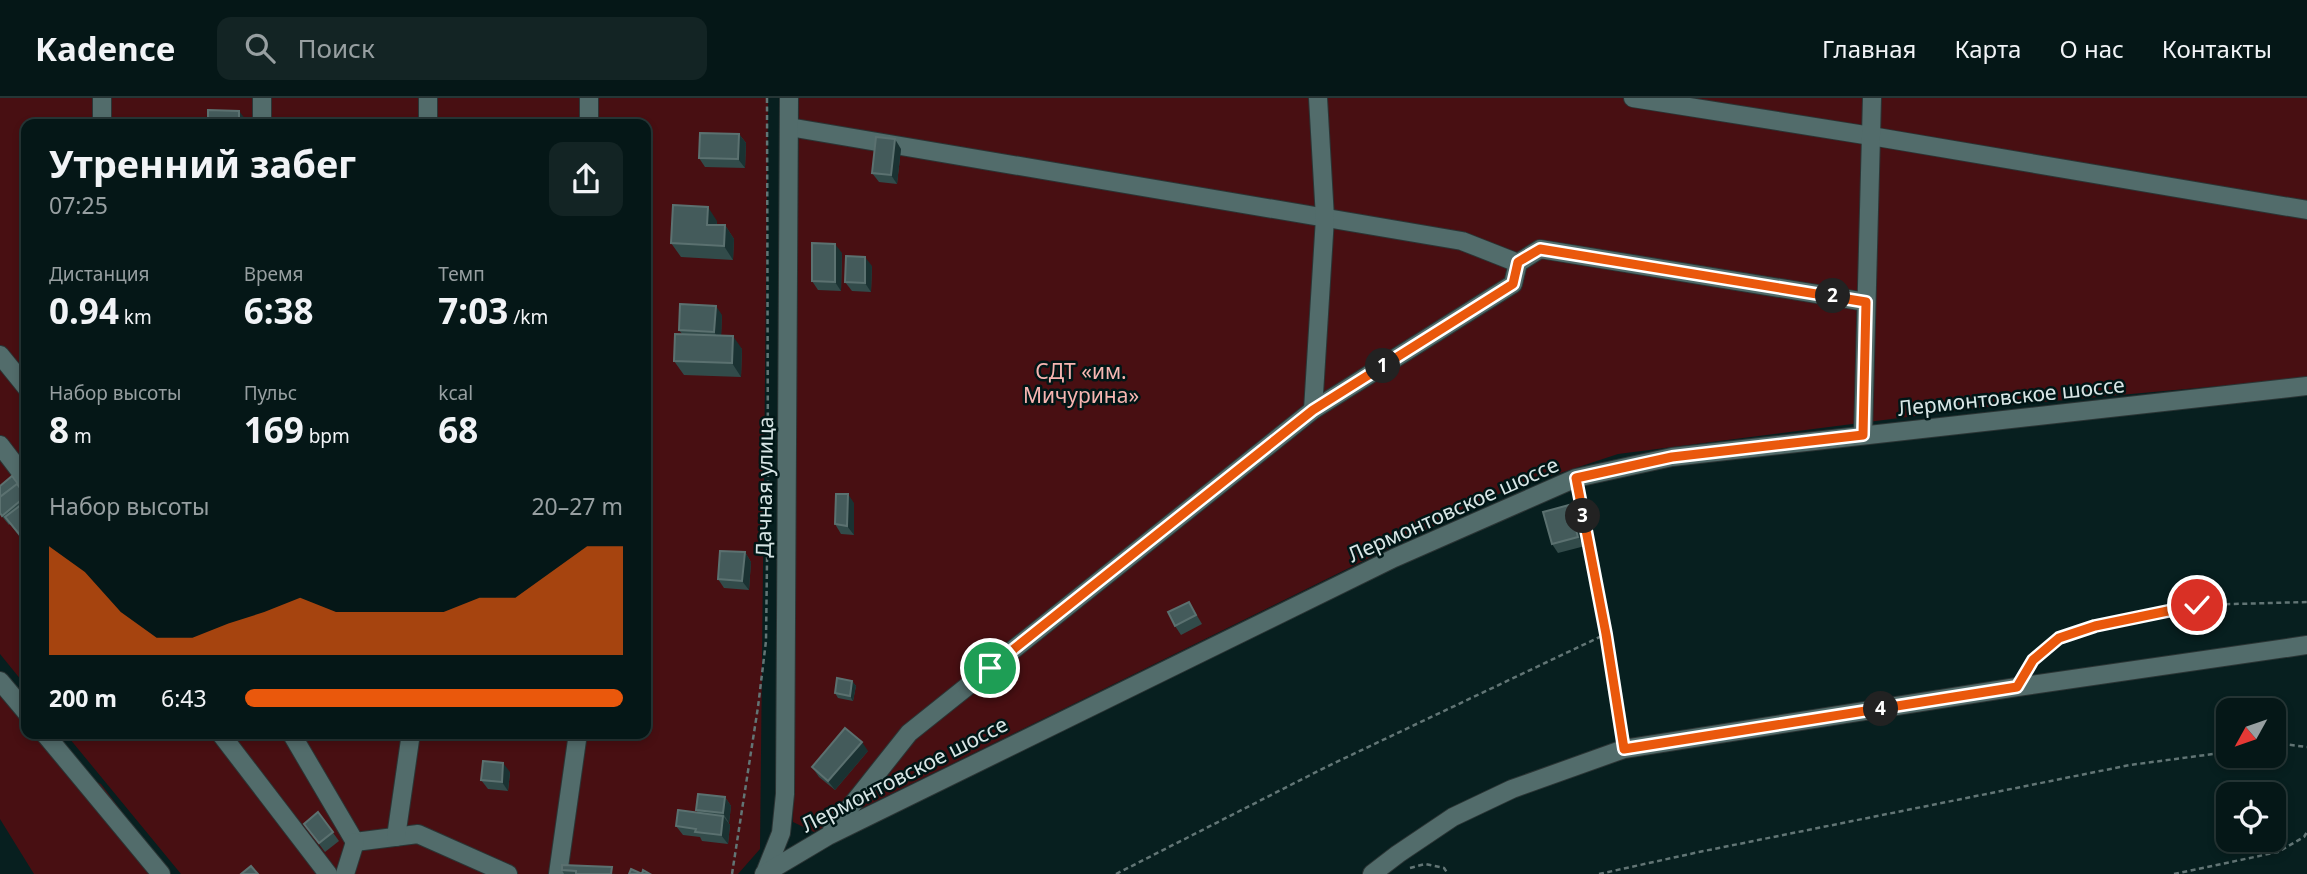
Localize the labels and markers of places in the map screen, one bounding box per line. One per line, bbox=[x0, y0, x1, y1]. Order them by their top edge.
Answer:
pin: 2 bbox=[1815, 278, 1850, 314]
pin: 1 bbox=[1366, 348, 1400, 384]
pin: 3 bbox=[1566, 498, 1600, 534]
pin bbox=[2167, 575, 2227, 635]
pin bbox=[960, 638, 1020, 698]
pin: 4 bbox=[1864, 692, 1898, 726]

